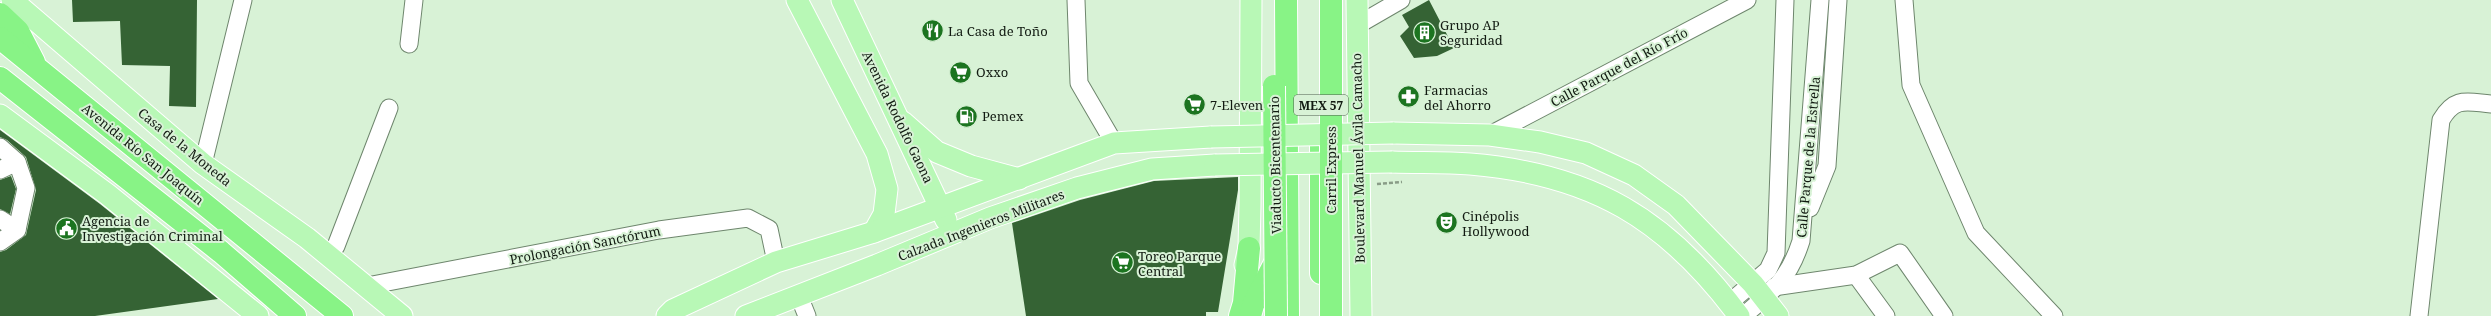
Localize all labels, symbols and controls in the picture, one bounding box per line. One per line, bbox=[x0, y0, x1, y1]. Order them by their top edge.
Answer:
place label: Grupo AP Seguridad bbox=[1440, 16, 1503, 49]
restaurant icon: La Casa de Toño bbox=[919, 18, 945, 44]
building icon: Grupo AP Seguridad bbox=[1412, 19, 1438, 45]
place label: La Casa de Toño bbox=[948, 22, 1048, 40]
street label: Calle Parque del Río Frío bbox=[1547, 23, 1691, 111]
street label: Avenida Rodolfo Gaona bbox=[858, 48, 938, 186]
street label: Boulevard Manuel Ávila Camacho bbox=[1347, 53, 1369, 263]
supermarket icon: Oxxo bbox=[948, 59, 974, 85]
place label: Oxxo bbox=[976, 63, 1008, 81]
street label: Calle Parque de la Estrella bbox=[1792, 76, 1824, 238]
place label: Farmacias del Ahorro bbox=[1424, 81, 1491, 114]
pharmacy icon: Farmacias del Ahorro bbox=[1395, 84, 1421, 110]
supermarket icon: 7-Eleven bbox=[1181, 92, 1207, 118]
road number: MEX 57 bbox=[1294, 95, 1348, 115]
place label: 7-Eleven bbox=[1210, 96, 1264, 114]
street label: Viaducto Bicentenario bbox=[1265, 96, 1285, 234]
street label: Avenida Río San Joaquín bbox=[78, 99, 208, 209]
fuel station icon: Pemex bbox=[954, 103, 980, 129]
street label: Casa de la Moneda bbox=[135, 104, 235, 190]
place label: Pemex bbox=[982, 107, 1024, 125]
street label: Carril Express bbox=[1322, 126, 1340, 214]
street label: Calzada Ingenieros Militares bbox=[895, 185, 1067, 265]
place label: Cinépolis Hollywood bbox=[1462, 207, 1529, 240]
theatre icon: Cinépolis Hollywood bbox=[1434, 210, 1460, 236]
place label: Agencia de Investigación Criminal bbox=[82, 212, 223, 245]
public building icon: Agencia de Investigación Criminal bbox=[54, 215, 80, 241]
street label: Prolongación Sanctórum bbox=[508, 222, 662, 268]
place label: Toreo Parque Central bbox=[1138, 247, 1221, 280]
supermarket icon: Toreo Parque Central bbox=[1109, 250, 1135, 276]

